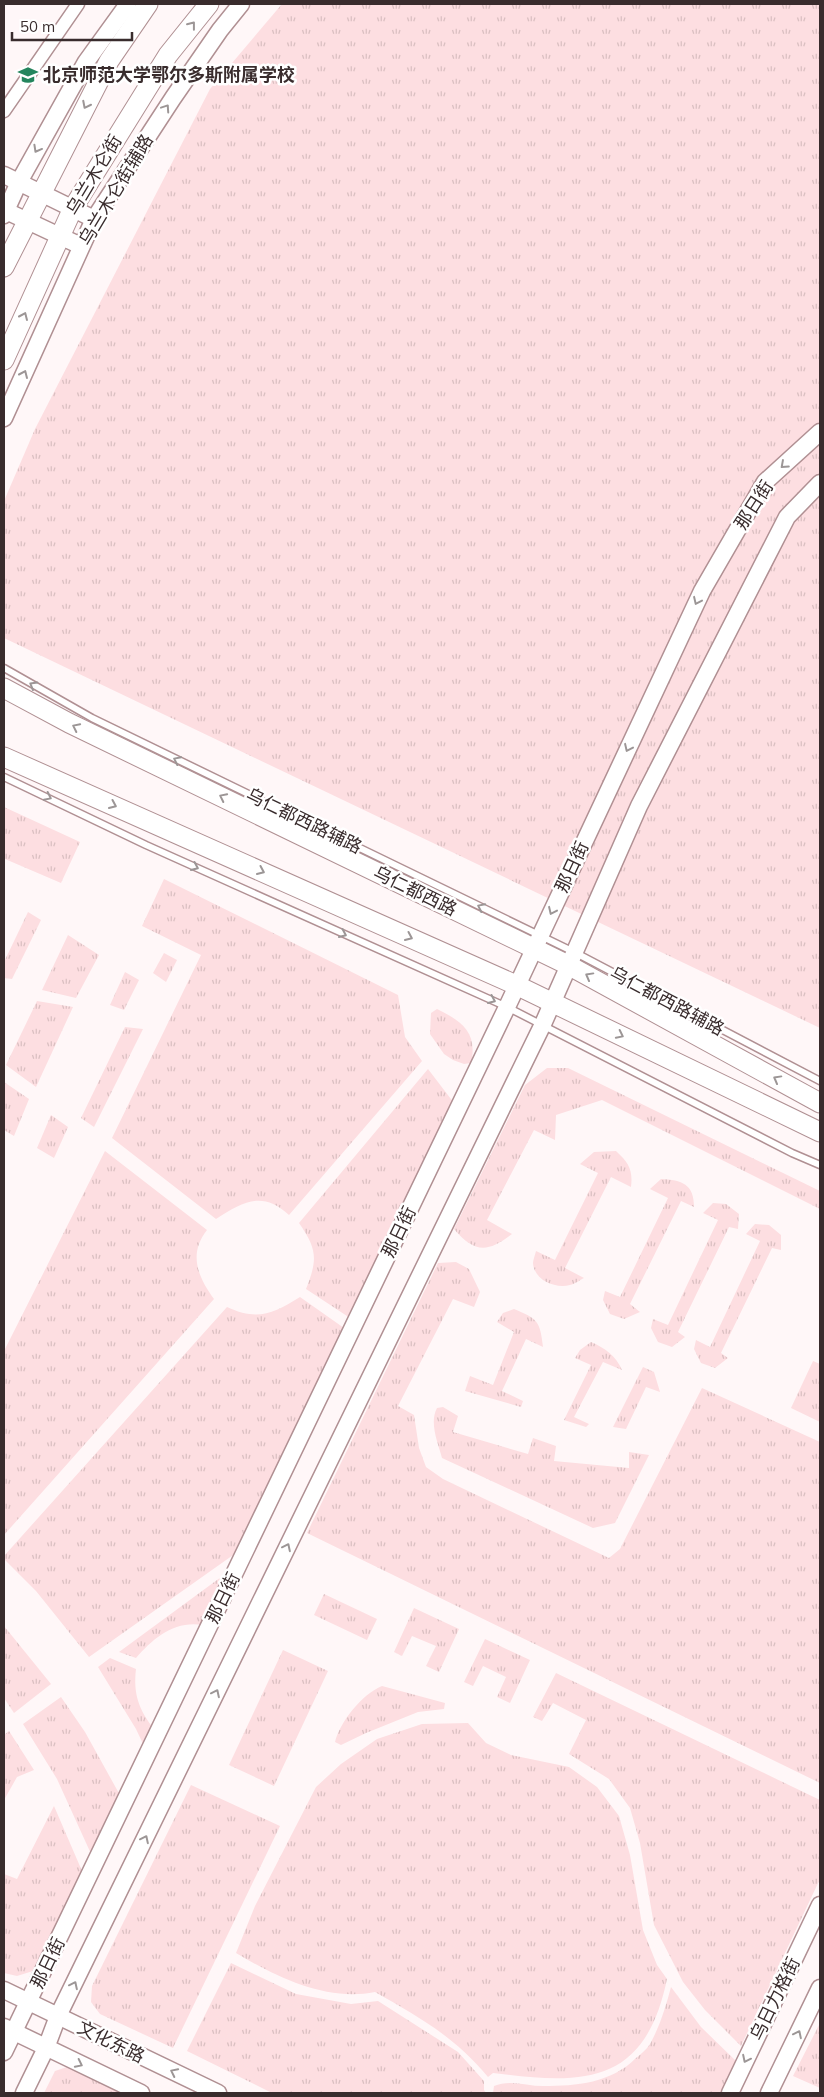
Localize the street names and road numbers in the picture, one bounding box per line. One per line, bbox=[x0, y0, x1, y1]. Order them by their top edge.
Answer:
street label: 乌兰木仑街 bbox=[61, 130, 127, 219]
street label: 乌兰木仑街辅路 bbox=[73, 130, 158, 250]
street label: 那日街 bbox=[729, 476, 778, 534]
street label: 乌仁都西路辅路 bbox=[243, 783, 366, 859]
street label: 那日街 bbox=[550, 837, 593, 896]
street label: 乌仁都西路 bbox=[370, 860, 461, 921]
street label: 乌仁都西路辅路 bbox=[606, 961, 728, 1040]
street label: 那日街 bbox=[376, 1202, 421, 1261]
street label: 那日街 bbox=[200, 1568, 245, 1627]
street label: 那日街 bbox=[25, 1933, 70, 1992]
street label: 乌日力格街 bbox=[744, 1953, 805, 2044]
street label: 文化东路 bbox=[74, 2015, 149, 2068]

